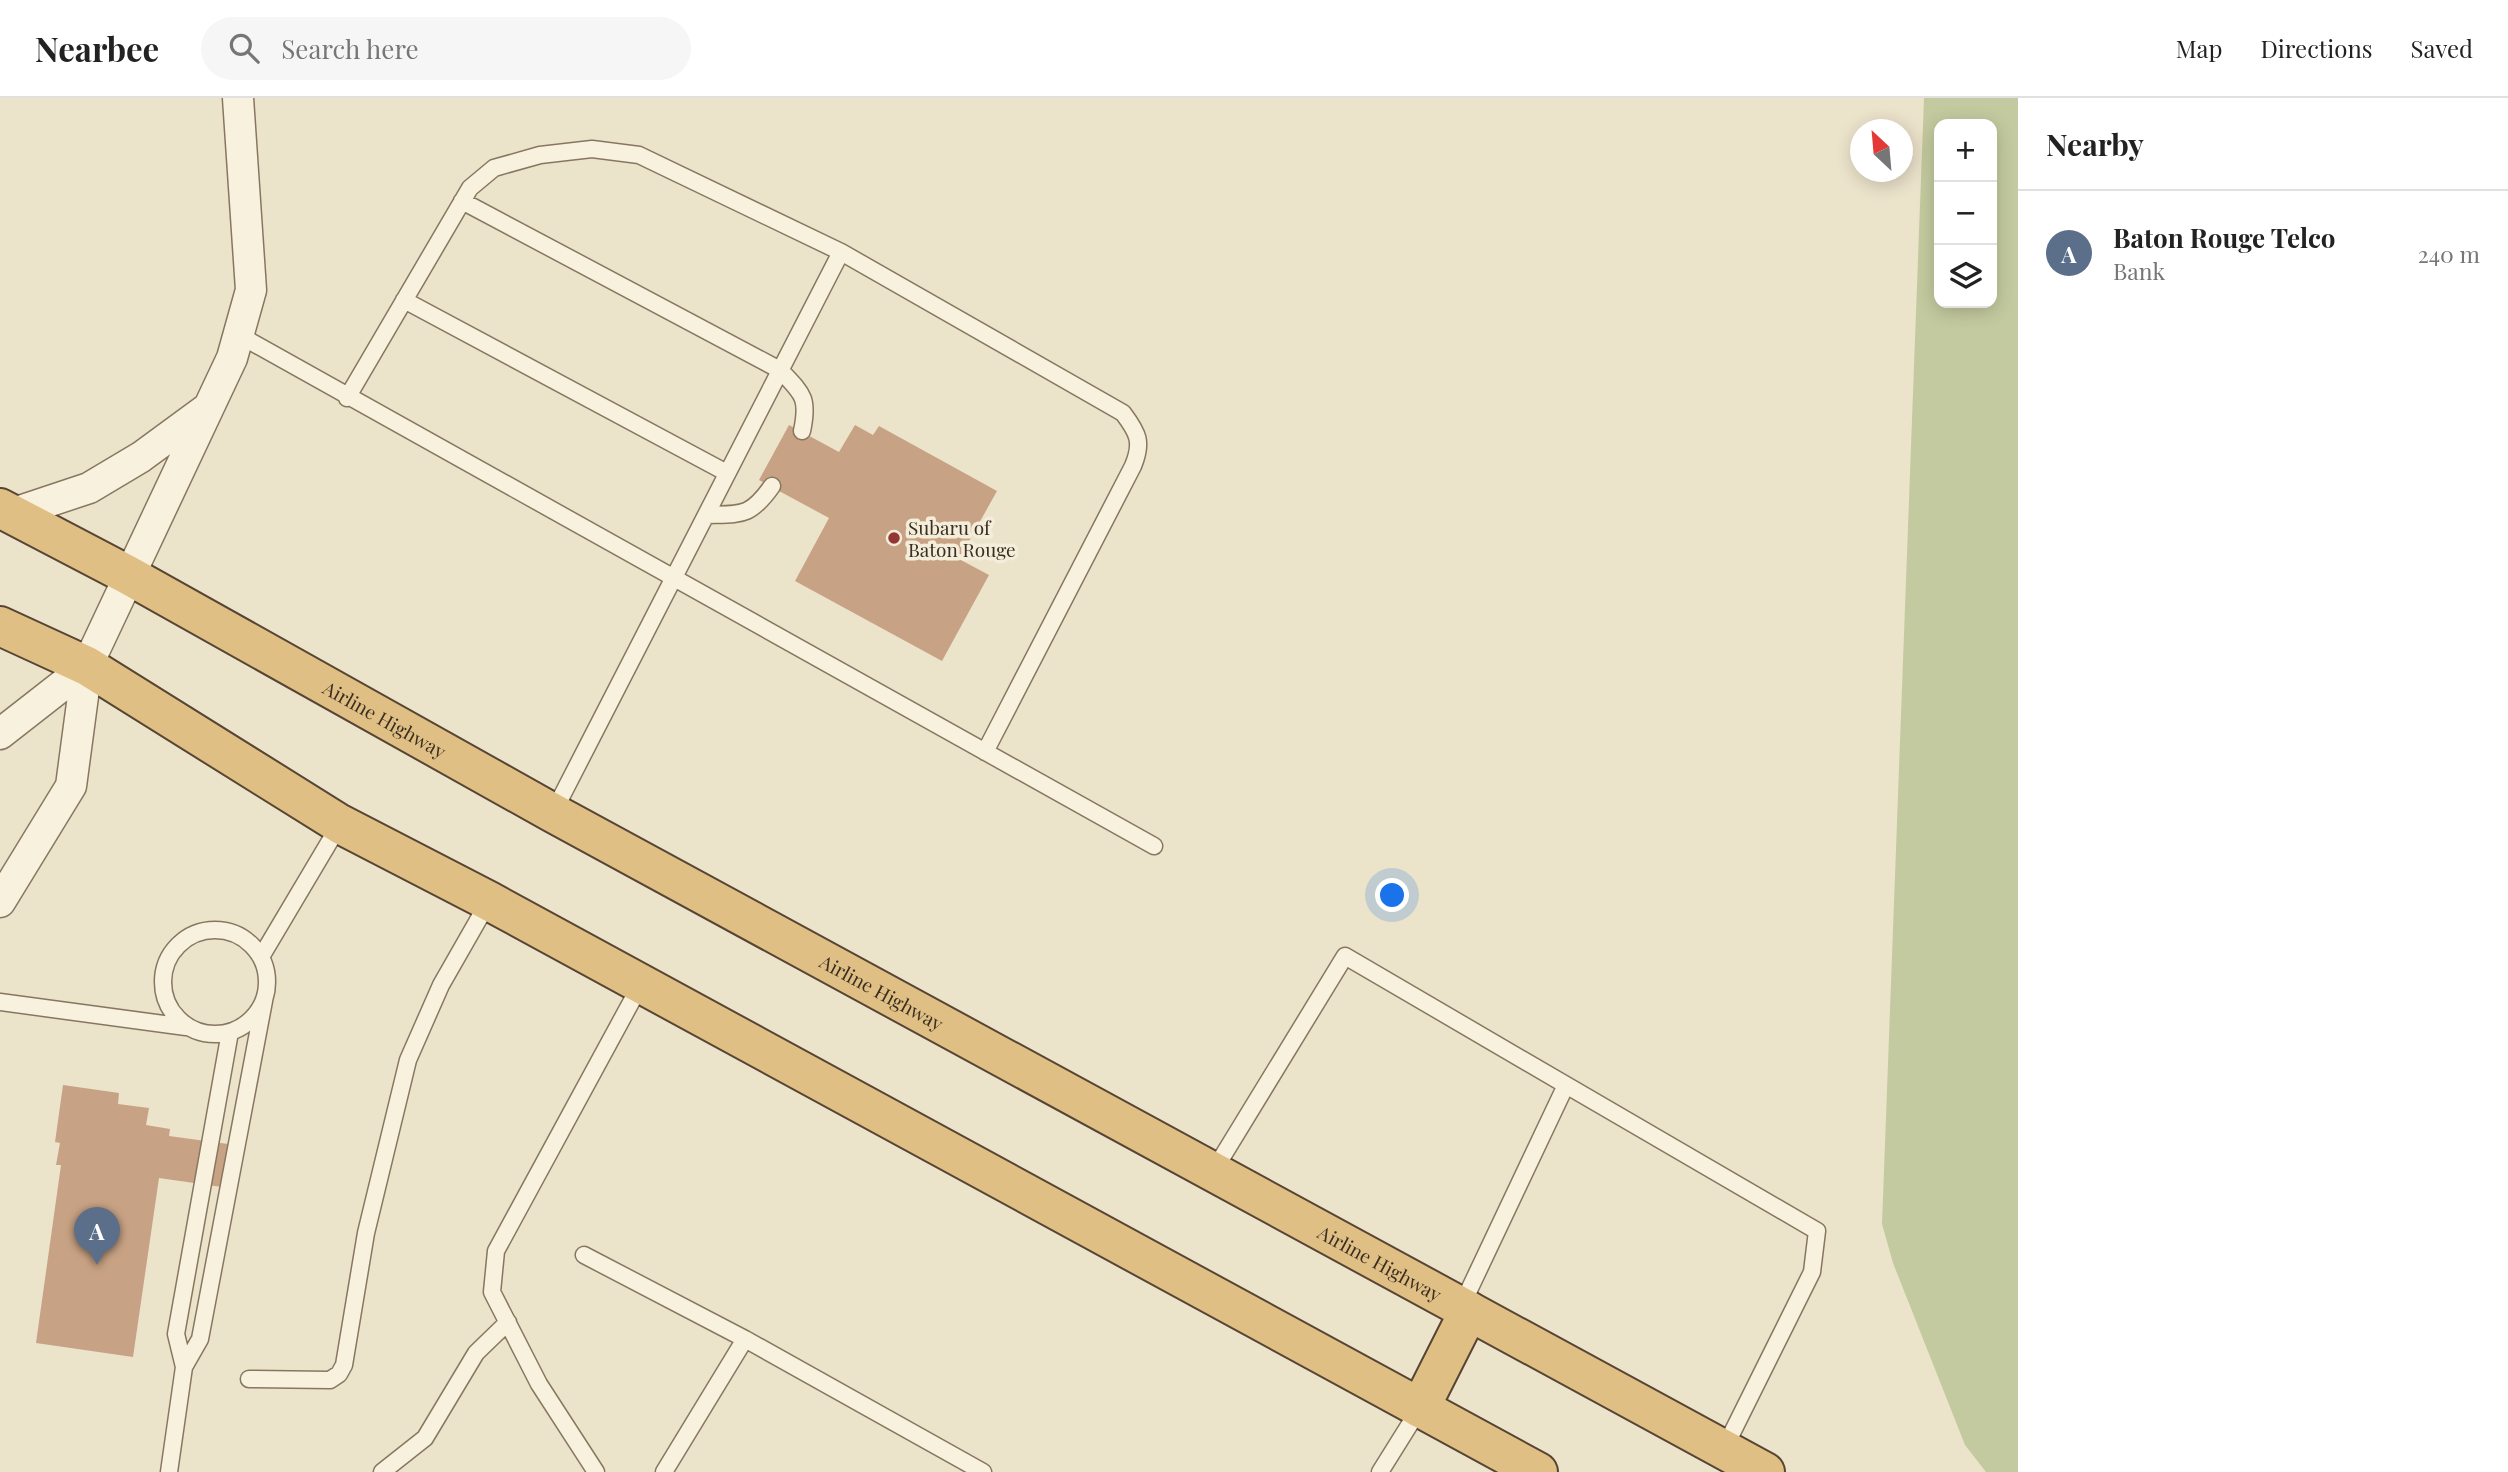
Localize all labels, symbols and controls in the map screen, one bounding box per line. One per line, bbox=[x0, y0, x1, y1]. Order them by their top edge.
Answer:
search box bbox=[201, 17, 691, 80]
text: Nearbee bbox=[35, 26, 159, 70]
icon: search bbox=[225, 29, 263, 67]
text: Search here bbox=[281, 31, 419, 66]
text: Map bbox=[2176, 32, 2222, 64]
text: Directions bbox=[2260, 32, 2373, 64]
text: Saved bbox=[2411, 32, 2473, 64]
north arrow bbox=[1850, 119, 1913, 182]
map controls bbox=[1934, 119, 1997, 308]
button: + bbox=[1934, 119, 1997, 182]
text: Nearby bbox=[2046, 124, 2144, 164]
button: − bbox=[1934, 182, 1997, 245]
text: Baton Rouge Telco bbox=[2113, 220, 2335, 255]
text: A bbox=[2061, 238, 2077, 269]
text: 240 m bbox=[2418, 238, 2480, 269]
button: layers bbox=[1934, 245, 1997, 308]
text: Bank bbox=[2113, 255, 2165, 286]
place label: Subaru of Baton Rouge bbox=[908, 514, 1016, 562]
marker: Subaru of Baton Rouge bbox=[886, 530, 902, 546]
street label: Airline Highway bbox=[318, 674, 451, 764]
your location bbox=[1375, 878, 1409, 912]
street label: Airline Highway bbox=[815, 947, 949, 1036]
pin: A bbox=[74, 1207, 120, 1265]
street label: Airline Highway bbox=[1313, 1218, 1447, 1307]

